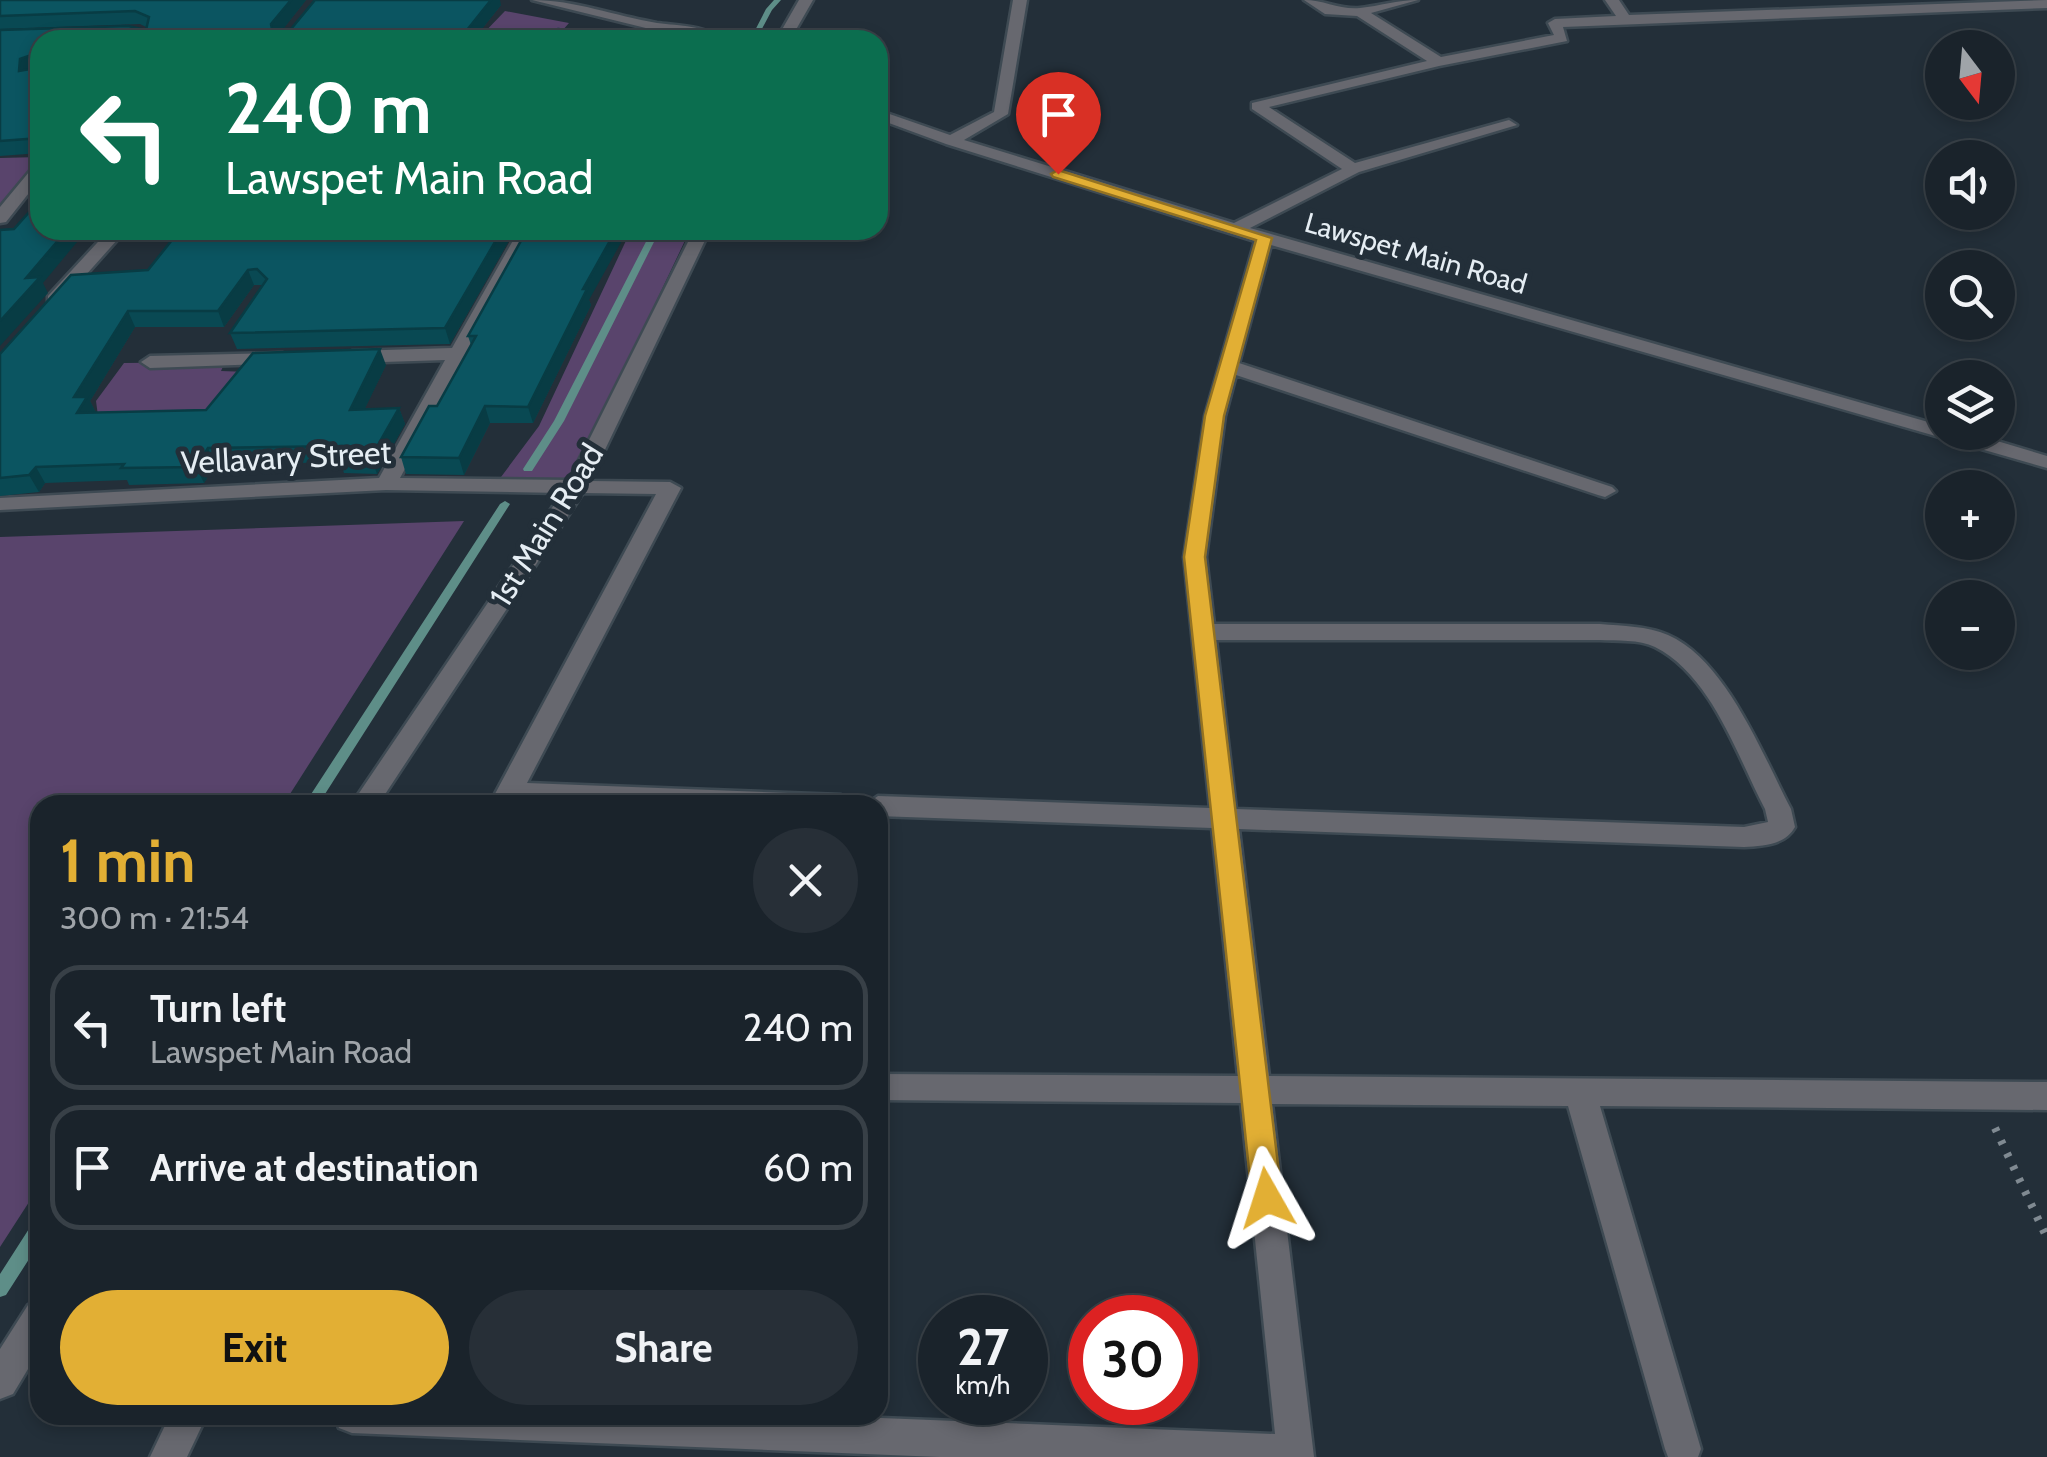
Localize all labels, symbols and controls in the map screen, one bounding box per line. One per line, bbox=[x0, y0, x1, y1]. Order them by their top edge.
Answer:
north arrow bbox=[1925, 30, 2015, 120]
map controls bbox=[1925, 30, 2015, 670]
text: 240 m bbox=[225, 65, 432, 151]
icon: left bbox=[60, 70, 190, 200]
pin bbox=[1016, 72, 1101, 175]
icon: arrive bbox=[1031, 87, 1086, 142]
button: sound bbox=[1925, 140, 2015, 230]
text: Lawspet Main Road bbox=[225, 151, 594, 205]
street label: Lawspet Main Road bbox=[1301, 205, 1531, 301]
button: search bbox=[1925, 250, 2015, 340]
button: layers bbox=[1925, 360, 2015, 450]
street label: Vellavary Street bbox=[180, 432, 392, 482]
street label: 1st Main Road bbox=[481, 437, 611, 613]
button: + bbox=[1925, 470, 2015, 560]
button: − bbox=[1925, 580, 2015, 670]
text: 1 min bbox=[60, 824, 195, 897]
button: close bbox=[753, 828, 858, 933]
text: 300 m · 21:54 bbox=[60, 898, 249, 937]
text: Turn left bbox=[150, 985, 286, 1032]
icon: left bbox=[65, 1000, 120, 1055]
text: 240 m bbox=[743, 1004, 853, 1051]
text: Lawspet Main Road bbox=[150, 1032, 412, 1071]
icon: arrive bbox=[65, 1140, 120, 1195]
text: Arrive at destination bbox=[150, 1144, 479, 1191]
text: 60 m bbox=[763, 1144, 853, 1191]
position arrow bbox=[1215, 1146, 1319, 1250]
button: Exit bbox=[60, 1290, 449, 1405]
button: Share bbox=[469, 1290, 858, 1405]
speed limit sign: 30 bbox=[1068, 1295, 1198, 1425]
text: 27 bbox=[957, 1317, 1009, 1378]
text: km/h bbox=[956, 1370, 1010, 1400]

